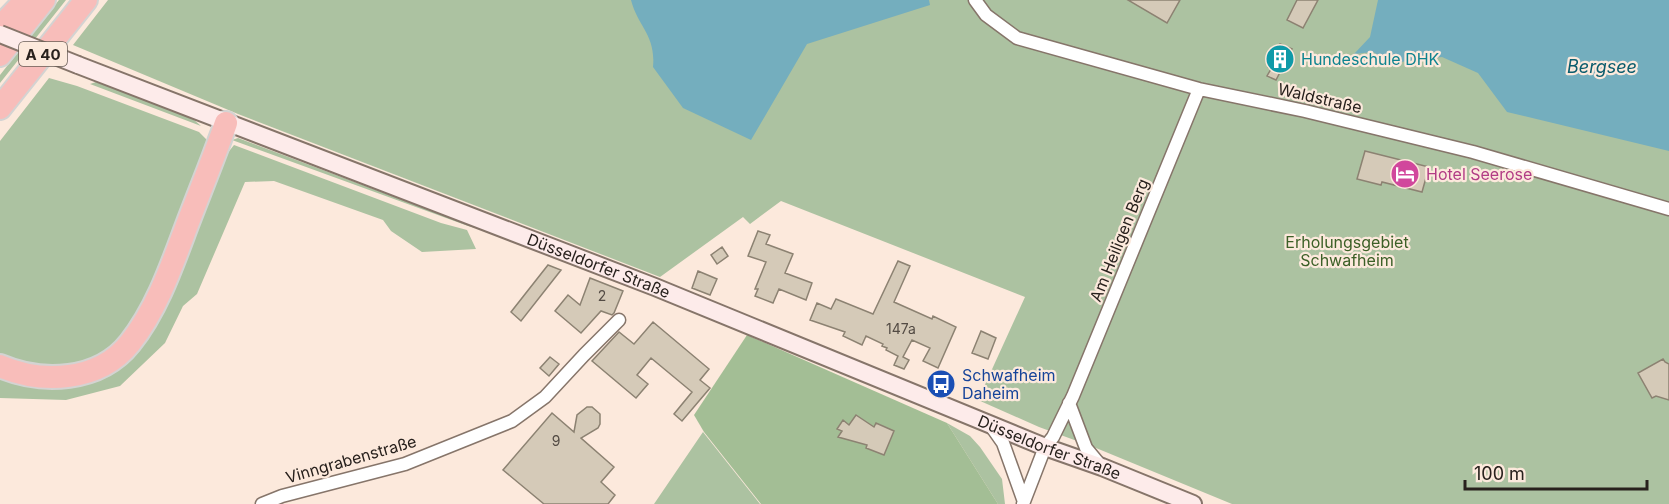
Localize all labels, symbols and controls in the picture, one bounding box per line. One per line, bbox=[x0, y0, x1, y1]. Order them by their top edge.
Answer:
road number: A 40 bbox=[19, 42, 67, 66]
building icon: Hundeschule DHK bbox=[1264, 43, 1296, 75]
place label: Hundeschule DHK bbox=[1301, 49, 1440, 69]
water label: Bergsee bbox=[1567, 56, 1637, 77]
street label: Waldstraße bbox=[1276, 79, 1364, 117]
hotel icon: Hotel Seerose bbox=[1389, 158, 1421, 190]
place label: Hotel Seerose bbox=[1426, 164, 1532, 184]
street label: Am Heiligen Berg bbox=[1085, 176, 1153, 304]
street label: Düsseldorfer Straße bbox=[524, 229, 673, 302]
park label: Erholungsgebiet Schwafheim bbox=[1285, 232, 1409, 270]
house number: 2 bbox=[598, 287, 606, 304]
house number: 147a bbox=[886, 320, 916, 337]
place label: Schwafheim Daheim bbox=[962, 365, 1056, 403]
bus stop icon: Schwafheim Daheim bbox=[925, 368, 957, 400]
street label: Düsseldorfer Straße bbox=[975, 411, 1124, 484]
street label: Vinngrabenstraße bbox=[283, 431, 419, 487]
house number: 9 bbox=[552, 432, 560, 449]
scale bar bbox=[1465, 453, 1646, 491]
text: 100 m bbox=[1474, 463, 1525, 484]

